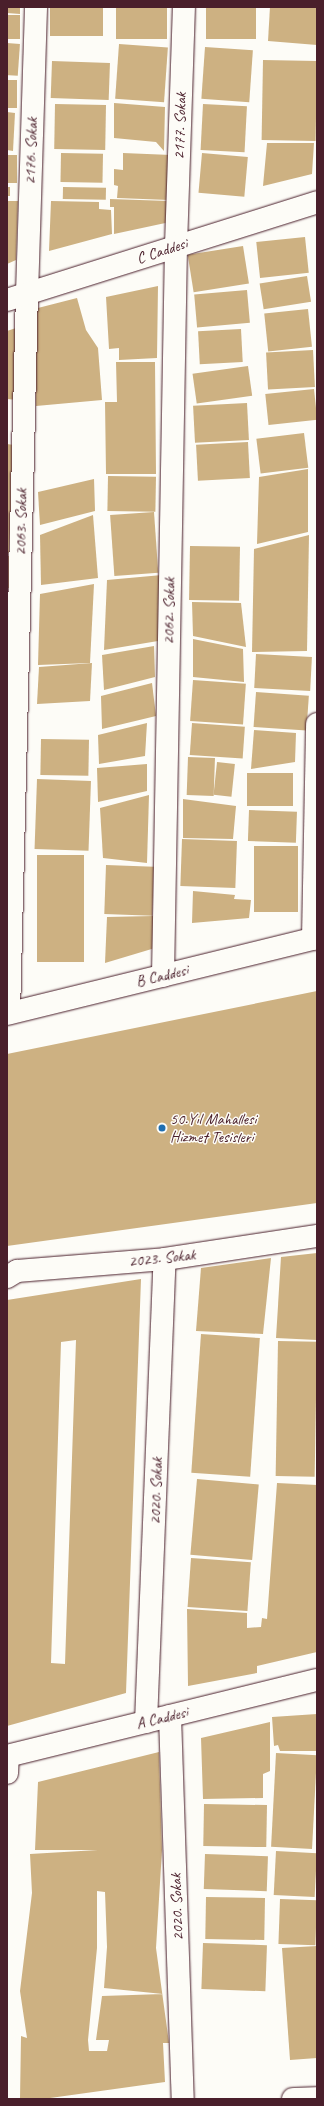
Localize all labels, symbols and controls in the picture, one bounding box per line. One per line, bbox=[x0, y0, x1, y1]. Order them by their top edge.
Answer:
street label: 2177. Sokak bbox=[169, 92, 191, 160]
street label: 2176. Sokak bbox=[20, 117, 42, 185]
street label: C Caddesi bbox=[134, 234, 190, 268]
street label: 2063. Sokak bbox=[11, 488, 31, 556]
street label: 2062. Sokak bbox=[159, 577, 179, 645]
street label: B Caddesi bbox=[134, 960, 190, 992]
place label: 50.Yıl Mahallesi Hizmet Tesisleri bbox=[170, 1109, 257, 1147]
marker: 50.Yıl Mahallesi Hizmet Tesisleri bbox=[157, 1123, 167, 1133]
street label: 2023. Sokak bbox=[128, 1245, 196, 1271]
street label: 2020. Sokak bbox=[145, 1457, 167, 1525]
street label: A Caddesi bbox=[134, 1702, 190, 1734]
street label: 2020. Sokak bbox=[166, 1873, 188, 1941]

